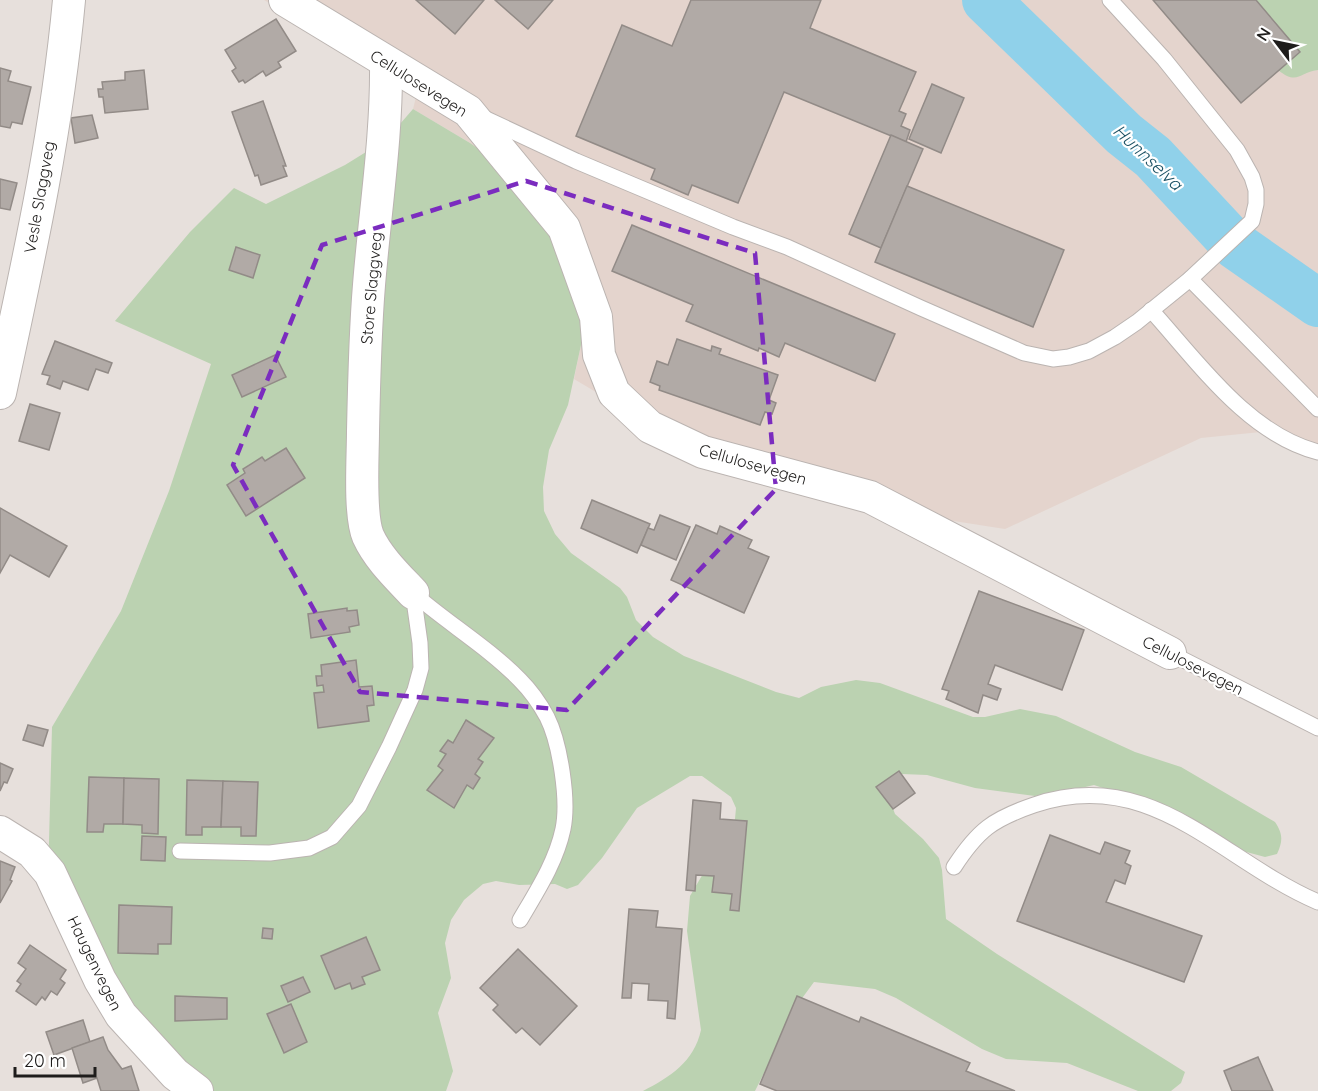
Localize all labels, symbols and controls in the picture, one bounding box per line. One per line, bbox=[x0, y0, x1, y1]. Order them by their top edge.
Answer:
north arrow bbox=[1246, 12, 1306, 72]
text: N bbox=[1252, 24, 1275, 44]
street label: Cellulosevegen bbox=[367, 45, 471, 121]
water label: Hunnselva bbox=[1108, 119, 1188, 196]
street label: Vesle Slaggveg bbox=[19, 139, 59, 255]
street label: Store Slaggveg bbox=[356, 231, 386, 345]
street label: Cellulosevegen bbox=[697, 439, 809, 489]
street label: Cellulosevegen bbox=[1139, 631, 1247, 699]
street label: Haugenvegen bbox=[63, 912, 127, 1014]
scale bar bbox=[15, 1040, 94, 1078]
text: 20 m bbox=[24, 1049, 66, 1072]

